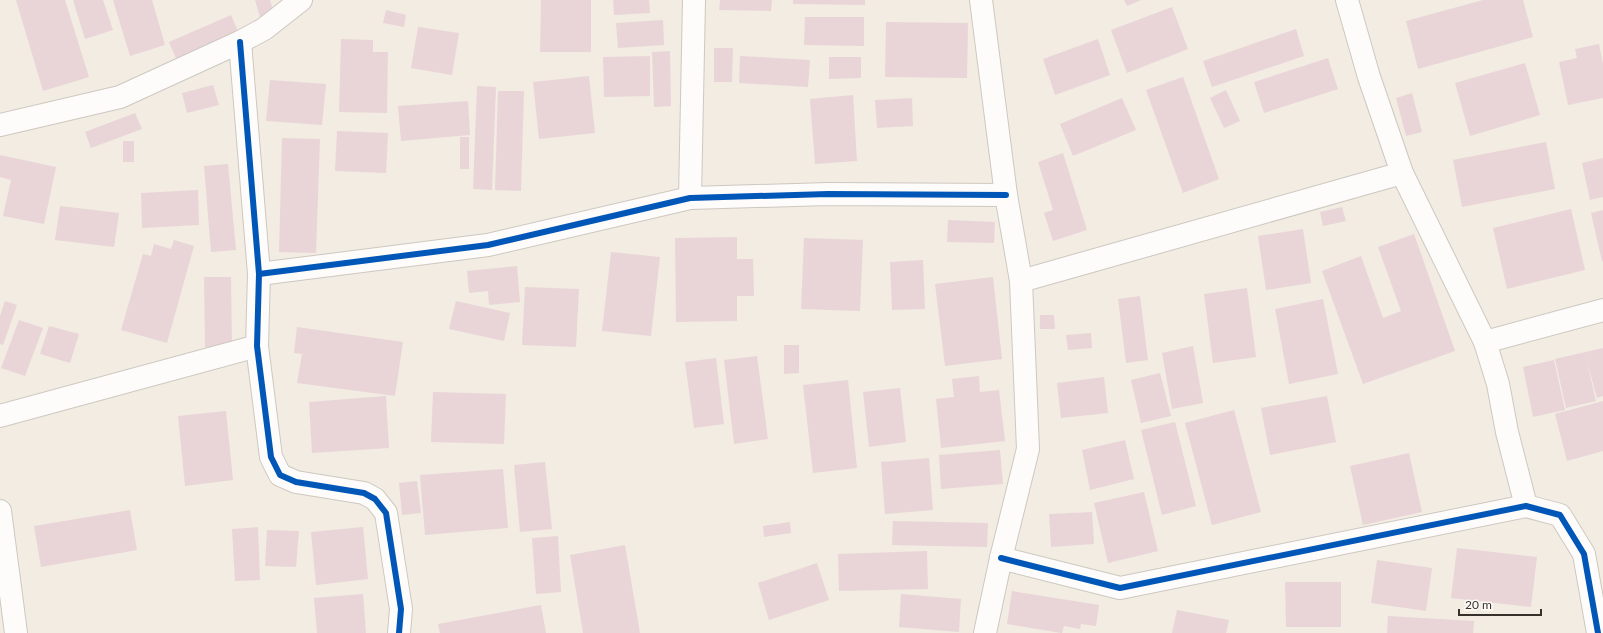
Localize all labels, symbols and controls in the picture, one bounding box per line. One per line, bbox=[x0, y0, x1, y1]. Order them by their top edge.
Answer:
scale bar bbox=[1459, 591, 1541, 617]
text: 20 m bbox=[1465, 597, 1492, 612]

